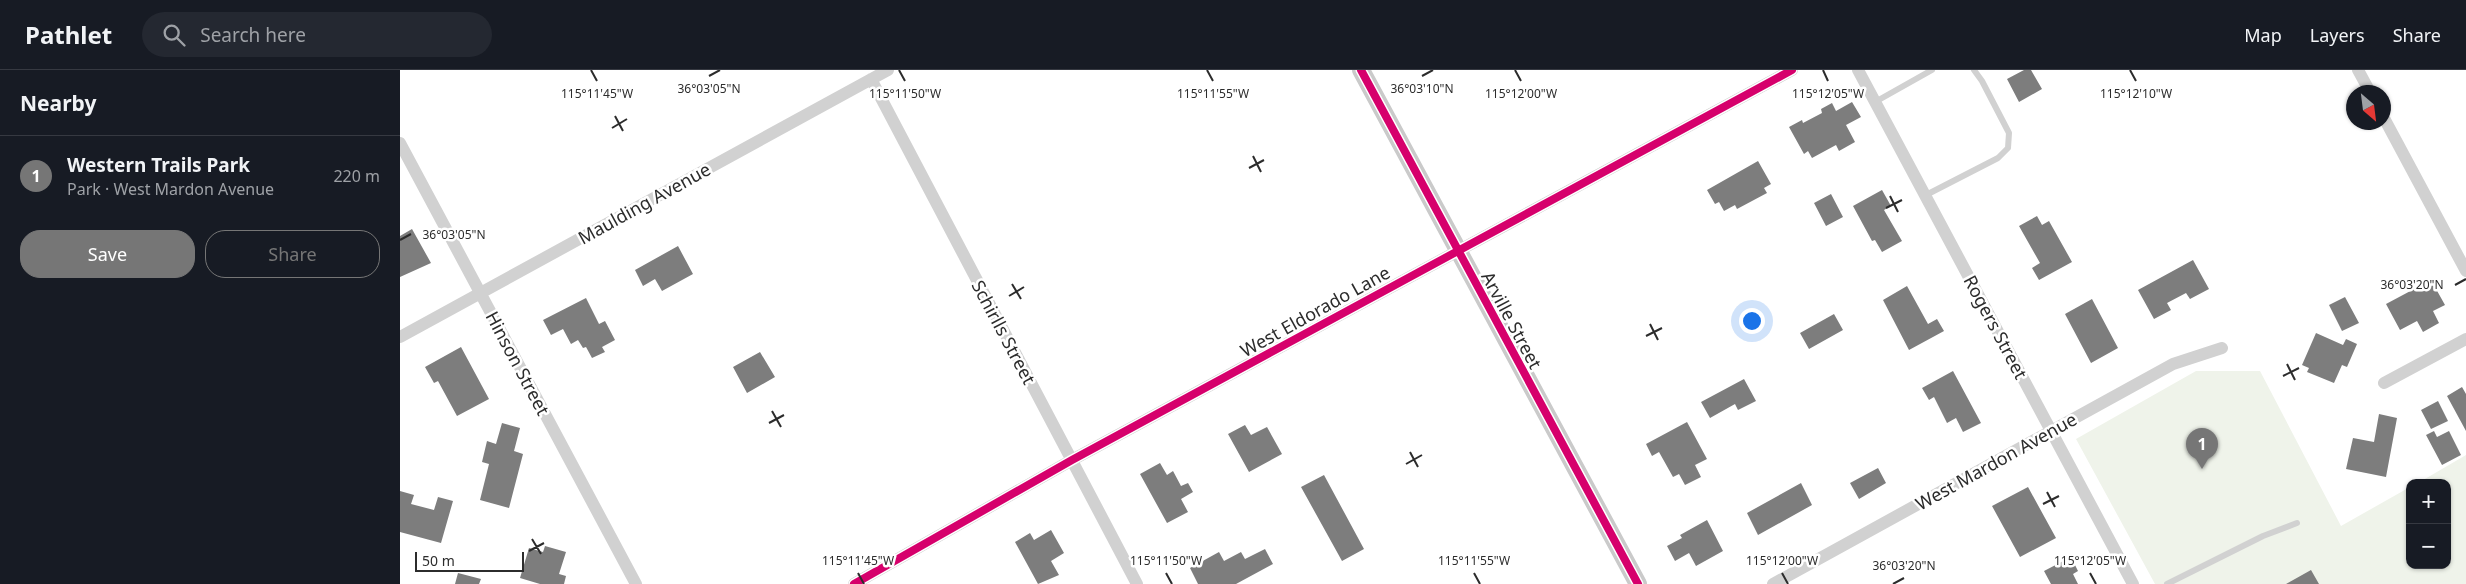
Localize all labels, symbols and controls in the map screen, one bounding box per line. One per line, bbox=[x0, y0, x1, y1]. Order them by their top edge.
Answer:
search box bbox=[142, 12, 492, 57]
text: Pathlet bbox=[25, 18, 112, 51]
icon: search bbox=[160, 21, 188, 49]
text: Search here bbox=[200, 22, 306, 48]
text: Map bbox=[2244, 23, 2282, 47]
text: Layers bbox=[2310, 23, 2365, 47]
text: Share bbox=[2393, 23, 2441, 47]
text: 36°03'05"N bbox=[677, 80, 741, 97]
text: 36°03'10"N bbox=[1390, 80, 1454, 97]
text: 115°11'45"W bbox=[561, 85, 633, 102]
text: 115°11'50"W bbox=[869, 85, 941, 102]
text: 115°11'55"W bbox=[1177, 85, 1249, 102]
text: 115°12'00"W bbox=[1485, 85, 1557, 102]
text: 115°12'05"W bbox=[1792, 85, 1864, 102]
text: 115°12'10"W bbox=[2100, 85, 2172, 102]
north arrow bbox=[2346, 85, 2391, 130]
text: Nearby bbox=[20, 89, 96, 117]
text: Western Trails Park bbox=[67, 152, 250, 178]
street label: Maulding Avenue bbox=[573, 157, 715, 249]
text: 1 bbox=[31, 165, 41, 187]
text: 220 m bbox=[333, 165, 380, 187]
text: Park · West Mardon Avenue bbox=[67, 178, 274, 200]
text: 36°03'05"N bbox=[422, 226, 486, 243]
button: Save bbox=[20, 230, 195, 278]
button: Share bbox=[205, 230, 380, 278]
street label: West Eldorado Lane bbox=[1236, 260, 1394, 362]
street label: Arville Street bbox=[1476, 267, 1548, 373]
street label: Rogers Street bbox=[1959, 271, 2034, 384]
street label: Schirlls Street bbox=[967, 276, 1042, 389]
text: 36°03'20"N bbox=[2380, 276, 2444, 293]
street label: Hinson Street bbox=[480, 307, 556, 420]
your location bbox=[1739, 308, 1765, 334]
street label: West Mardon Avenue bbox=[1911, 407, 2081, 515]
pin: 1 bbox=[2186, 428, 2218, 469]
map controls bbox=[2406, 479, 2451, 569]
button: + bbox=[2406, 479, 2451, 524]
button: − bbox=[2406, 524, 2451, 569]
scale bar bbox=[415, 549, 524, 572]
text: 50 m bbox=[422, 551, 455, 570]
text: 115°11'45"W bbox=[822, 552, 894, 569]
text: 115°11'50"W bbox=[1130, 552, 1202, 569]
text: 115°11'55"W bbox=[1438, 552, 1510, 569]
text: 115°12'00"W bbox=[1746, 552, 1818, 569]
text: 115°12'05"W bbox=[2054, 552, 2126, 569]
text: 36°03'20"N bbox=[1872, 557, 1936, 574]

